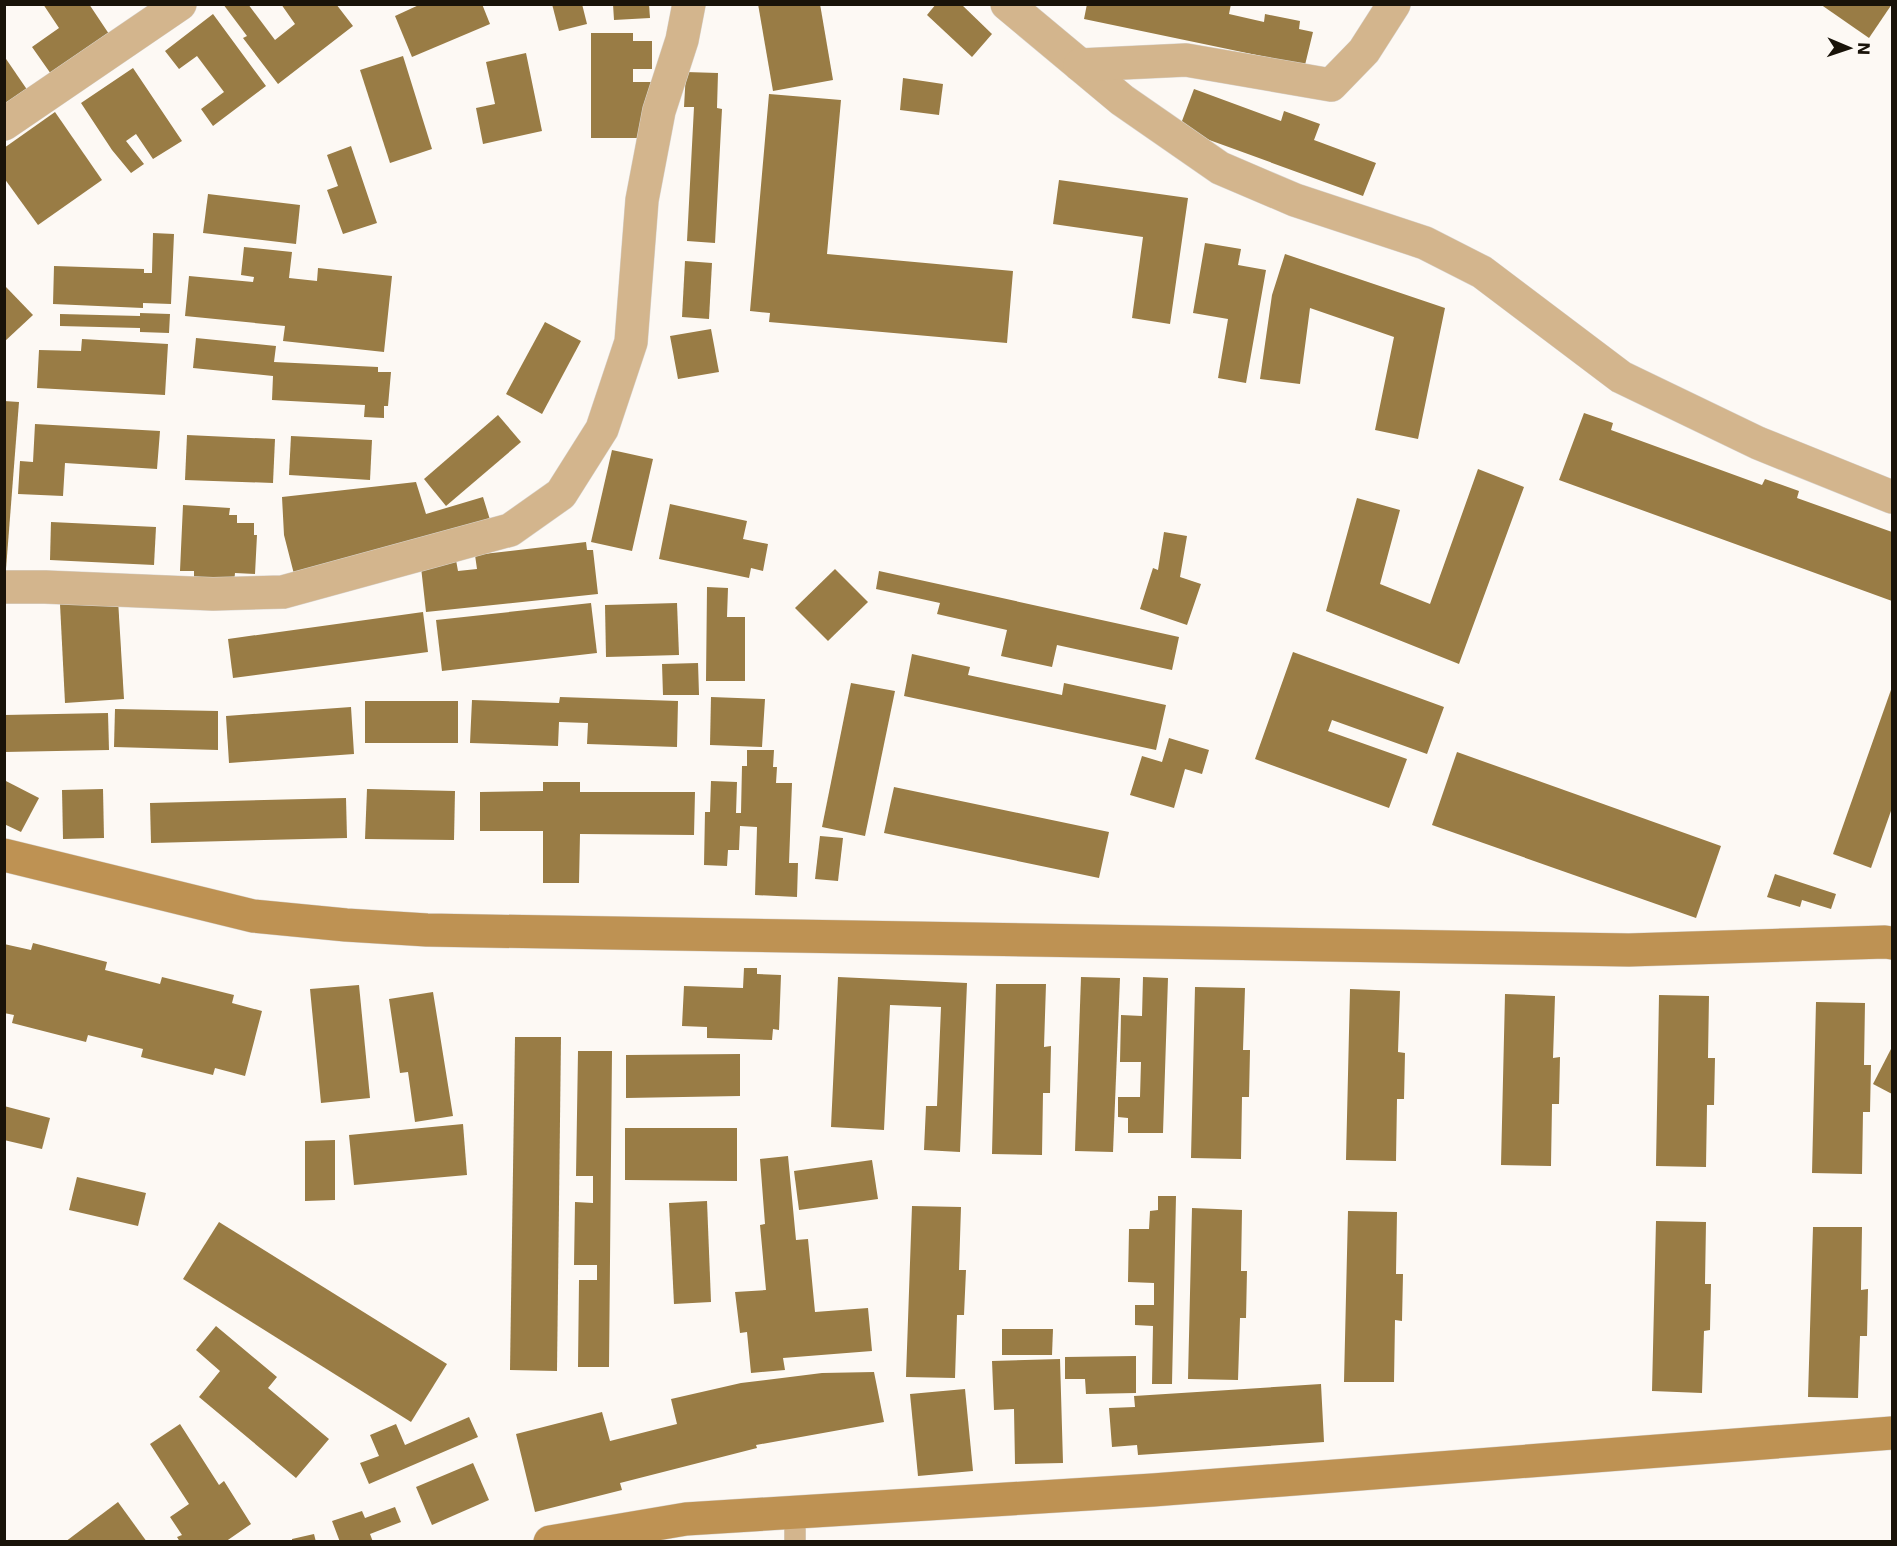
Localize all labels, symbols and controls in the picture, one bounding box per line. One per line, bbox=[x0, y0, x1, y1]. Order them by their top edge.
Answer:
north arrow bbox=[1819, 18, 1879, 78]
text: N bbox=[1854, 41, 1873, 56]

